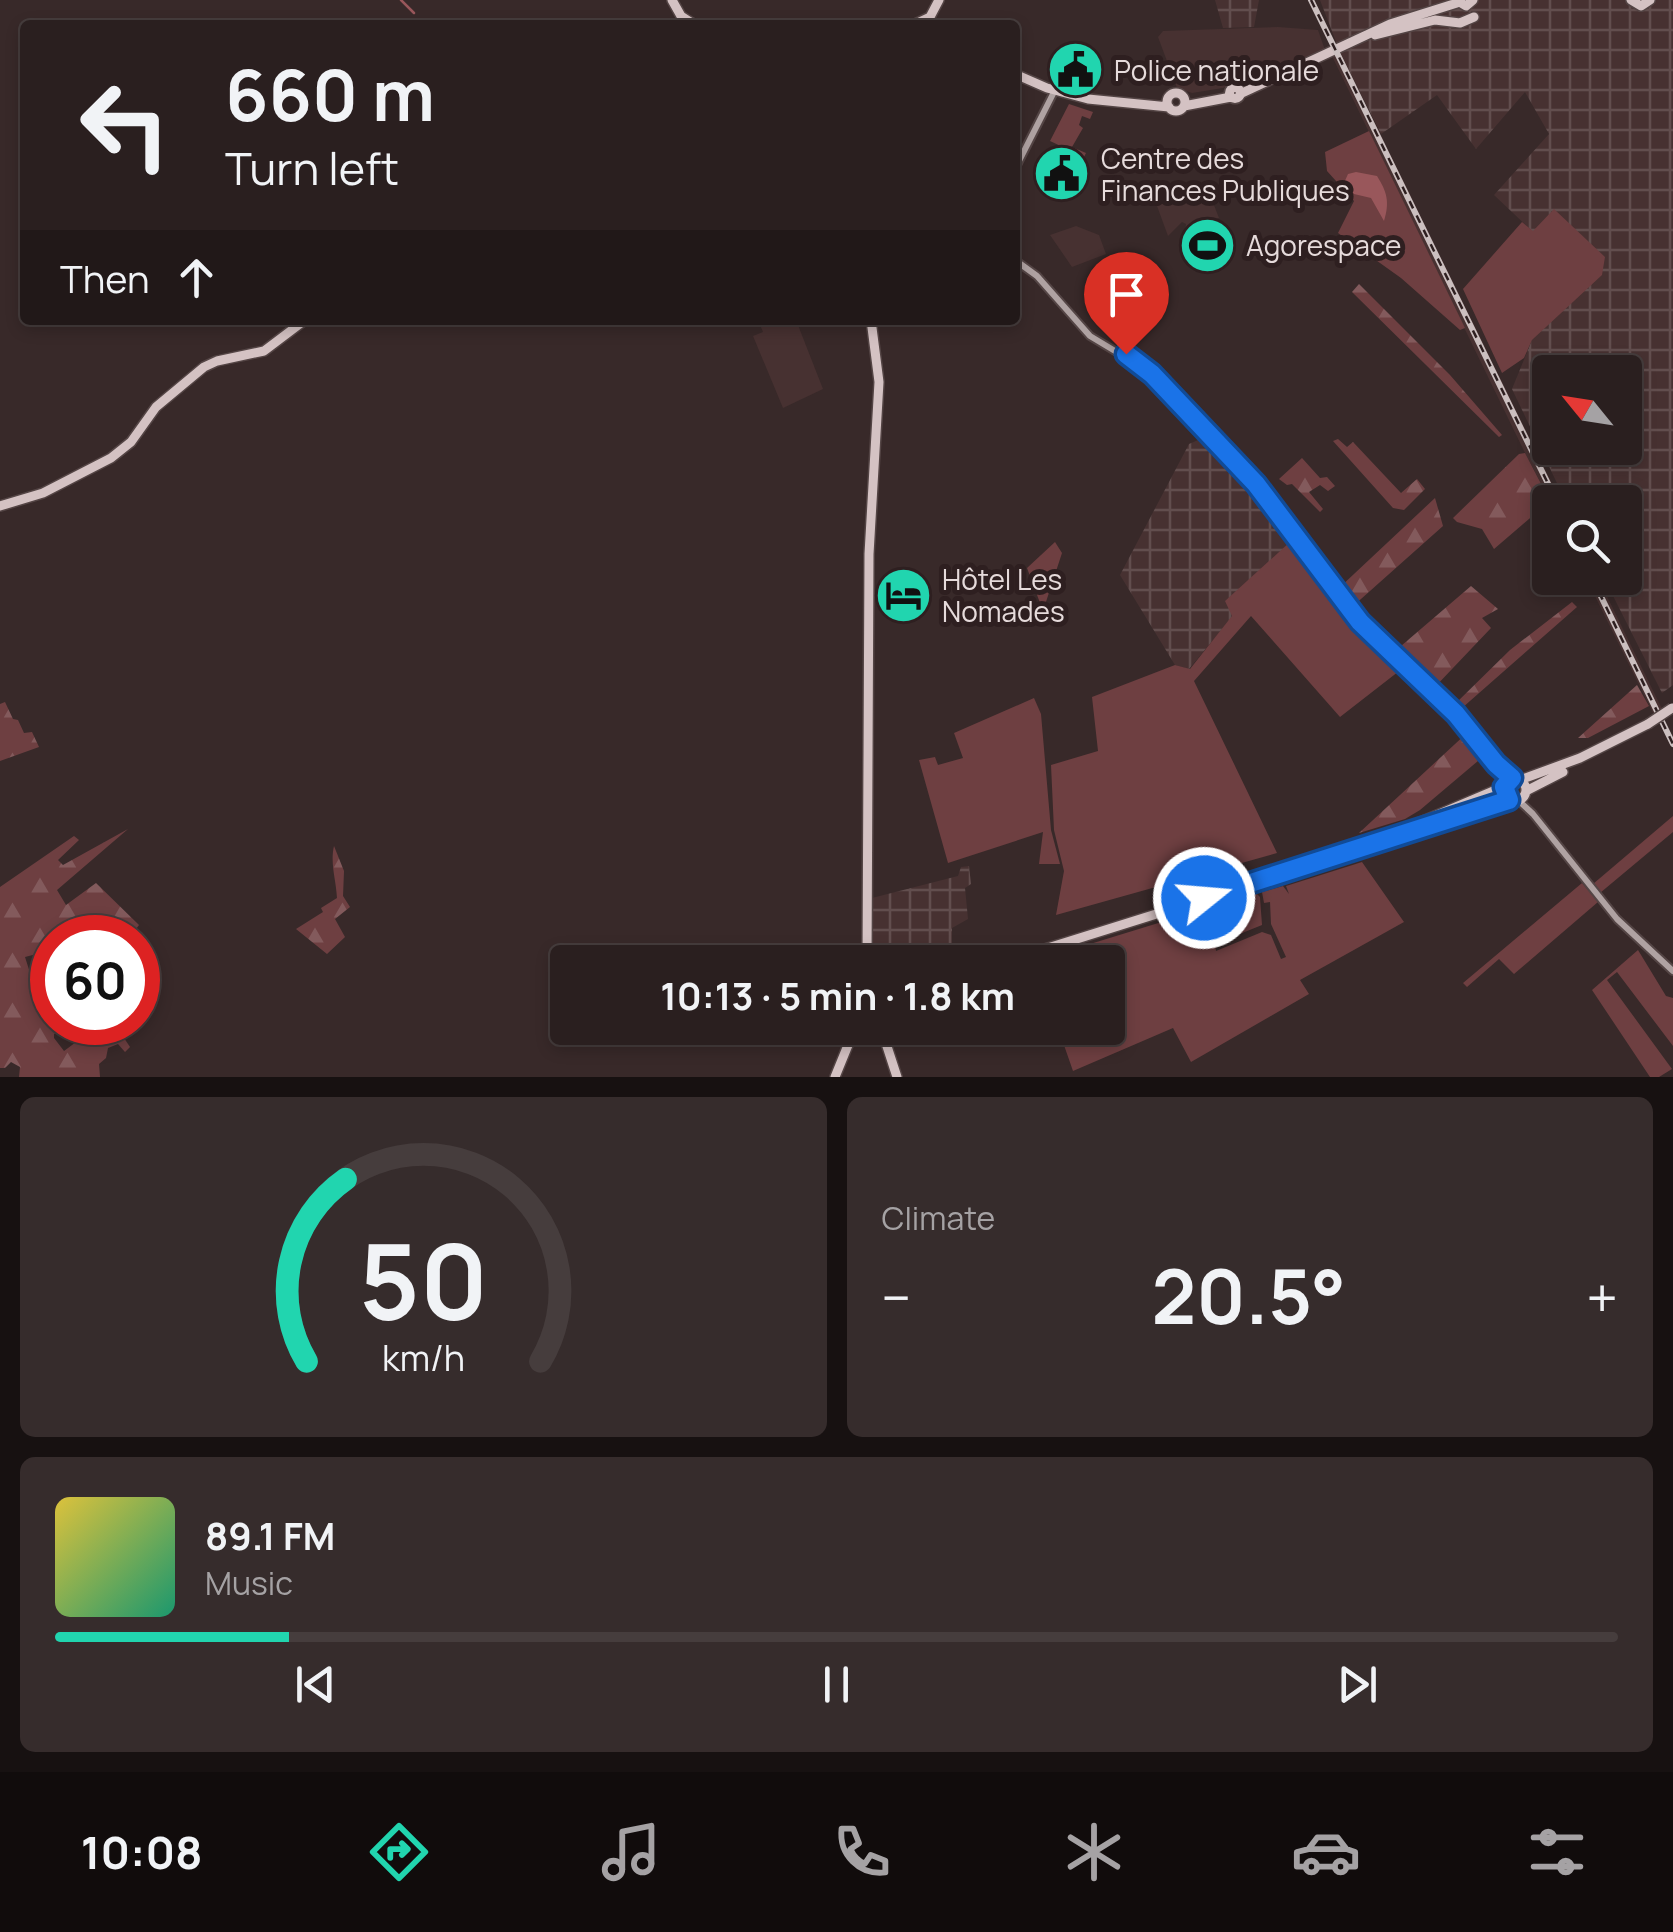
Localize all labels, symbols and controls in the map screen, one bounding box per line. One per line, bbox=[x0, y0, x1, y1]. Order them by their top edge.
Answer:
public building icon: Police nationale bbox=[1045, 40, 1105, 100]
text: 660 m bbox=[225, 46, 435, 142]
place label: Police nationale bbox=[1114, 51, 1319, 89]
icon: left bbox=[60, 60, 190, 190]
text: Turn left bbox=[225, 137, 399, 199]
place label: Centre des Finances Publiques bbox=[1101, 139, 1350, 209]
public building icon: Centre des Finances Publiques bbox=[1032, 144, 1092, 204]
sports icon: Agorespace bbox=[1177, 215, 1237, 275]
place label: Agorespace bbox=[1246, 226, 1401, 264]
icon: ahead bbox=[169, 250, 224, 305]
text: Then bbox=[60, 252, 149, 304]
pin bbox=[1084, 252, 1169, 355]
icon: arrive bbox=[1099, 267, 1154, 322]
north arrow bbox=[1532, 355, 1642, 465]
map controls bbox=[1532, 355, 1642, 595]
button: search bbox=[1532, 485, 1642, 595]
place label: Hôtel Les Nomades bbox=[942, 560, 1065, 630]
hotel icon: Hôtel Les Nomades bbox=[873, 565, 933, 625]
position arrow bbox=[1152, 846, 1256, 950]
speed limit sign: 60 bbox=[30, 915, 160, 1045]
text: 10:13 · 5 min · 1.8 km bbox=[660, 969, 1015, 1021]
text: Climate bbox=[882, 1196, 995, 1240]
text: 50 bbox=[359, 1208, 488, 1350]
text: 20.5° bbox=[1152, 1244, 1346, 1347]
text: − bbox=[882, 1259, 911, 1335]
text: + bbox=[1586, 1259, 1618, 1335]
text: km/h bbox=[382, 1333, 465, 1382]
text: 89.1 FM bbox=[205, 1509, 335, 1561]
text: Music bbox=[205, 1561, 293, 1605]
icon: previous bbox=[288, 1657, 343, 1712]
icon: pause bbox=[809, 1657, 864, 1712]
icon: next bbox=[1330, 1657, 1385, 1712]
icon: directions bbox=[364, 1817, 434, 1887]
icon: music bbox=[596, 1817, 666, 1887]
icon: phone bbox=[827, 1817, 897, 1887]
icon: climate bbox=[1059, 1817, 1129, 1887]
icon: car bbox=[1291, 1817, 1361, 1887]
icon: filters bbox=[1522, 1817, 1592, 1887]
text: 10:08 bbox=[81, 1821, 203, 1883]

